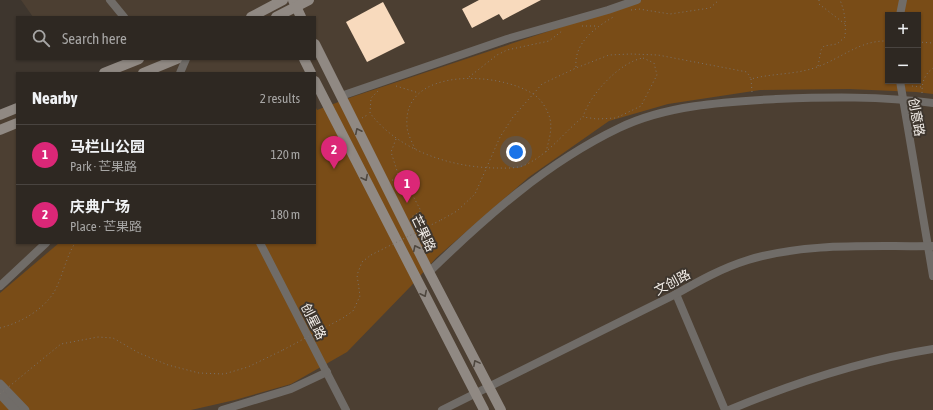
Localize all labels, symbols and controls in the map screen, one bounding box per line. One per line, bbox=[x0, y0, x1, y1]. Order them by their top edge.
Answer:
map controls bbox=[885, 12, 921, 84]
button: + bbox=[885, 12, 921, 48]
search box bbox=[16, 16, 316, 60]
icon: search bbox=[30, 27, 52, 49]
text: Search here bbox=[62, 30, 127, 47]
button: − bbox=[885, 48, 921, 84]
text: Nearby bbox=[32, 88, 78, 108]
text: 2 results bbox=[260, 91, 300, 106]
street label: 创意路 bbox=[906, 97, 927, 138]
one-way arrow bbox=[355, 128, 363, 136]
pin: 2 bbox=[321, 136, 347, 169]
text: 马栏山公园 bbox=[70, 138, 145, 155]
your location bbox=[506, 142, 526, 162]
text: 1 bbox=[42, 147, 48, 162]
text: 120 m bbox=[271, 147, 300, 162]
text: Park · 芒果路 bbox=[70, 159, 137, 174]
pin: 1 bbox=[394, 170, 420, 203]
one-way arrow bbox=[360, 174, 368, 181]
text: 庆典广场 bbox=[70, 198, 130, 215]
text: 2 bbox=[42, 207, 48, 222]
text: 180 m bbox=[271, 207, 300, 222]
street label: 芒果路 bbox=[408, 212, 439, 254]
text: Place · 芒果路 bbox=[70, 219, 142, 234]
one-way arrow bbox=[414, 244, 421, 252]
street label: 文创路 bbox=[651, 267, 693, 298]
one-way arrow bbox=[419, 290, 427, 297]
street label: 创星路 bbox=[298, 300, 329, 342]
one-way arrow bbox=[473, 360, 481, 367]

